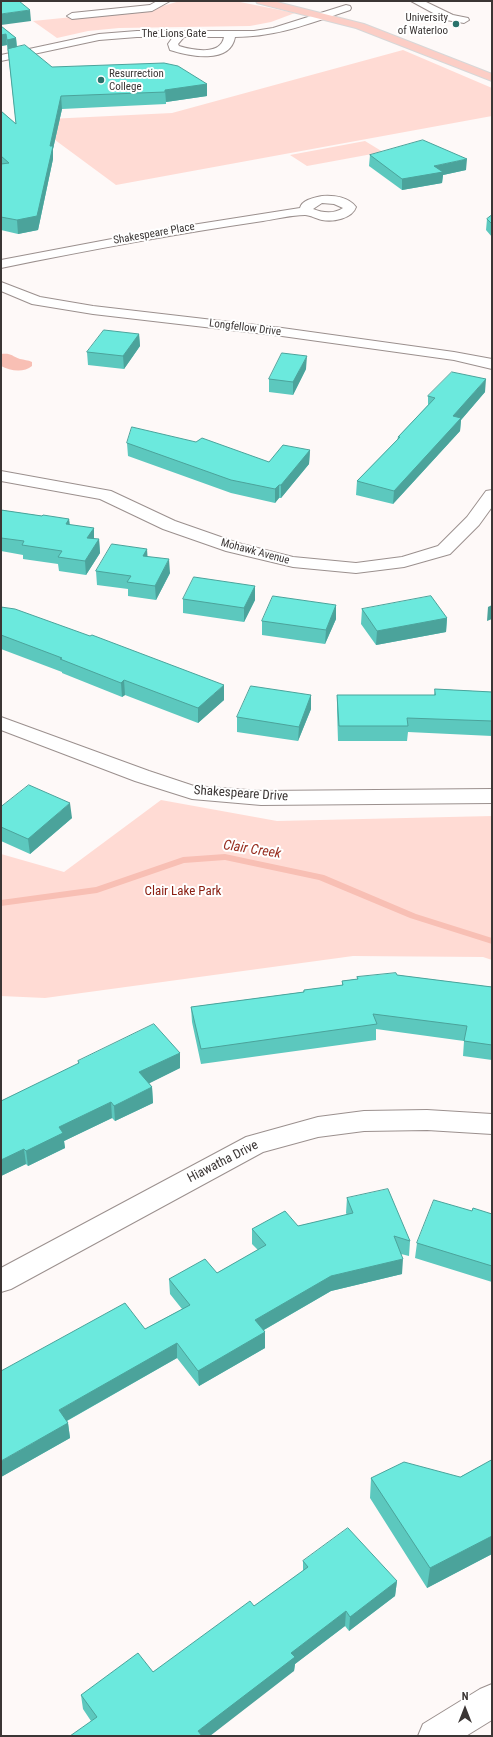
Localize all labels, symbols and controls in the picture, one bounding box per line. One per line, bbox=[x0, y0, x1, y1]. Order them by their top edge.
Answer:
place label: University of Waterloo bbox=[398, 11, 448, 37]
marker: University of Waterloo bbox=[451, 19, 461, 29]
street label: The Lions Gate bbox=[141, 27, 207, 41]
place label: Resurrection College bbox=[109, 67, 164, 93]
marker: Resurrection College bbox=[96, 75, 106, 85]
street label: Shakespeare Place bbox=[112, 220, 196, 248]
street label: Longfellow Drive bbox=[208, 317, 282, 339]
street label: Mohawk Avenue bbox=[219, 536, 291, 568]
street label: Shakespeare Drive bbox=[193, 783, 289, 805]
water label: Clair Creek bbox=[222, 837, 282, 863]
park label: Clair Lake Park bbox=[145, 884, 221, 900]
street label: Hiawatha Drive bbox=[185, 1138, 261, 1186]
north arrow bbox=[445, 1689, 485, 1729]
text: N bbox=[462, 1690, 468, 1703]

